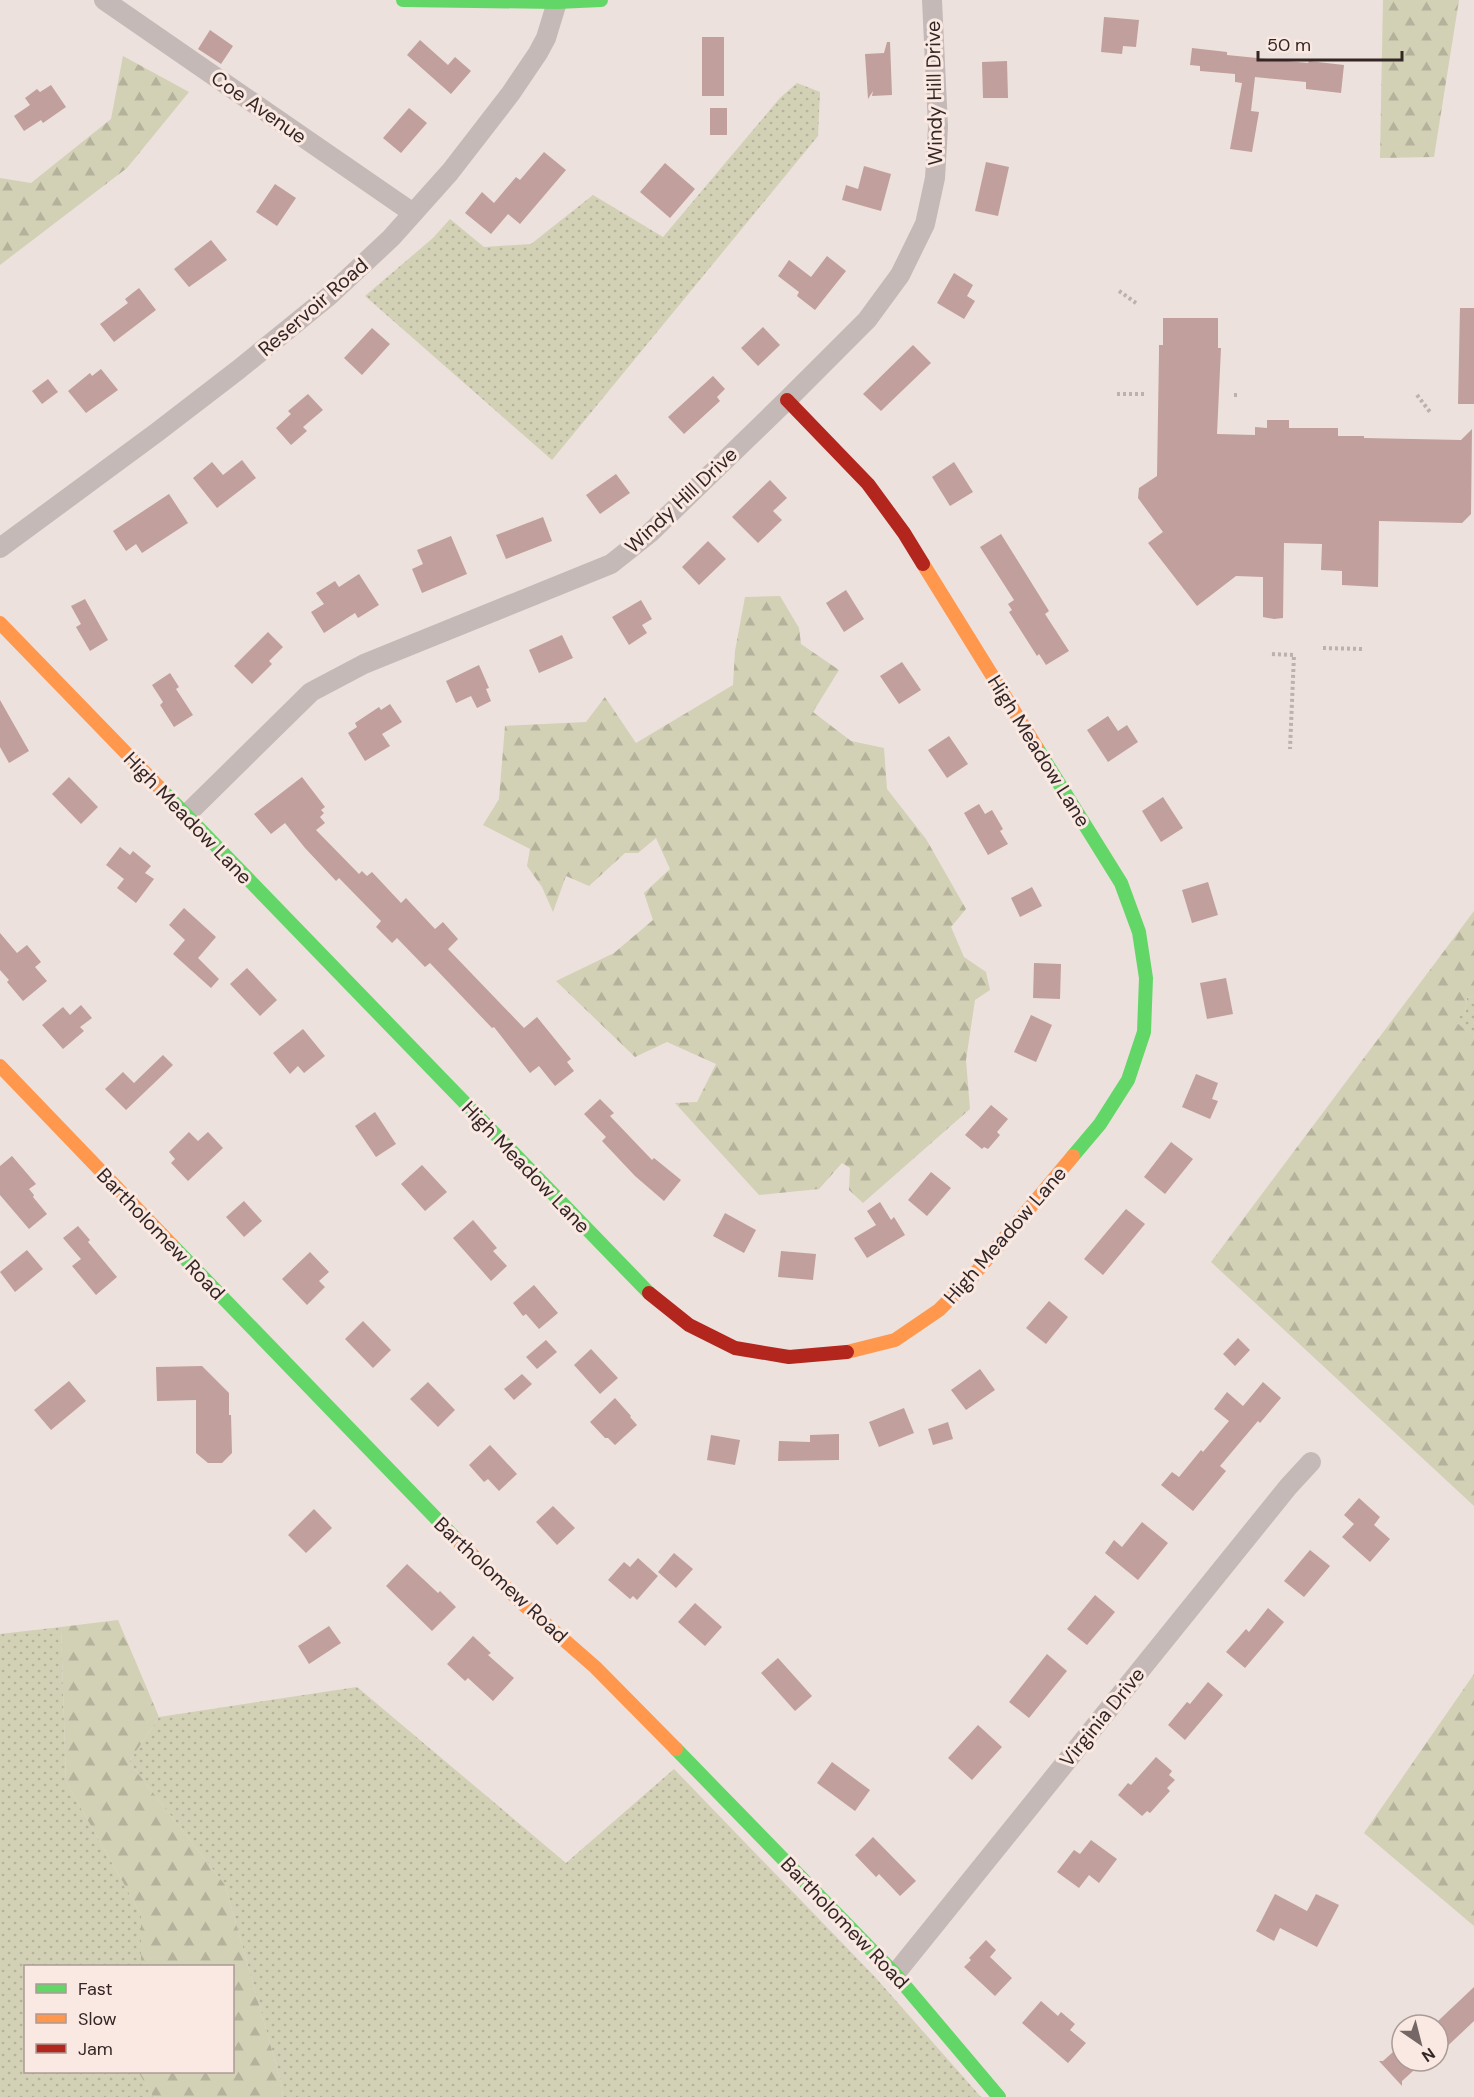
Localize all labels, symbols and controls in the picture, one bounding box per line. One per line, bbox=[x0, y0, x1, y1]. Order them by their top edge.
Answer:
street label: Windy Hill Drive bbox=[920, 20, 948, 166]
scale bar bbox=[1258, 24, 1402, 62]
text: 50 m bbox=[1267, 33, 1311, 57]
street label: Coe Avenue bbox=[206, 65, 312, 149]
street label: Reservoir Road bbox=[253, 252, 373, 362]
street label: Windy Hill Drive bbox=[619, 441, 743, 559]
street label: High Meadow Lane bbox=[982, 670, 1096, 832]
street label: High Meadow Lane bbox=[118, 746, 258, 890]
street label: High Meadow Lane bbox=[456, 1095, 596, 1239]
street label: High Meadow Lane bbox=[938, 1161, 1072, 1309]
street label: Bartholomew Road bbox=[91, 1162, 231, 1306]
street label: Bartholomew Road bbox=[429, 1511, 573, 1649]
street label: Virginia Drive bbox=[1054, 1662, 1150, 1772]
street label: Bartholomew Road bbox=[775, 1851, 915, 1995]
legend bbox=[24, 1965, 234, 2073]
text: Fast bbox=[78, 1977, 113, 2001]
text: Slow bbox=[78, 2007, 117, 2031]
north arrow bbox=[1390, 2013, 1450, 2073]
text: Jam bbox=[78, 2037, 113, 2061]
text: N bbox=[1418, 2043, 1439, 2067]

